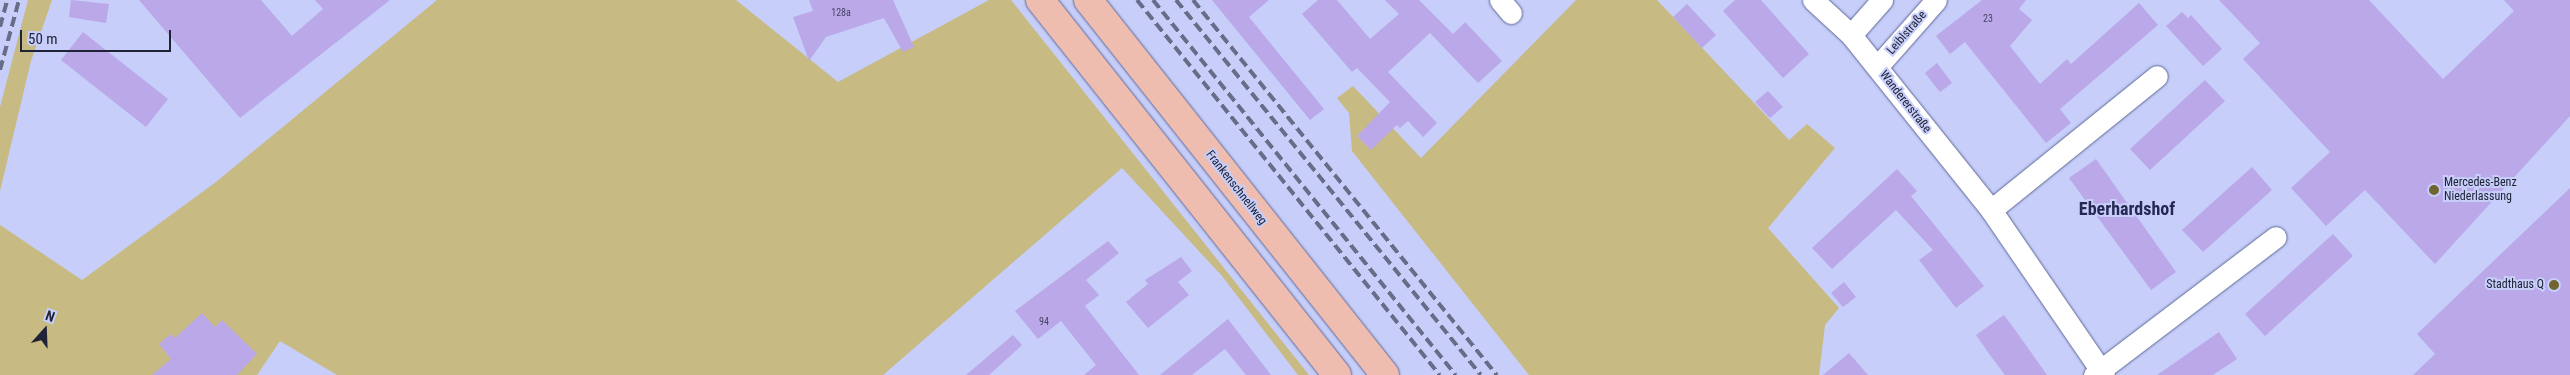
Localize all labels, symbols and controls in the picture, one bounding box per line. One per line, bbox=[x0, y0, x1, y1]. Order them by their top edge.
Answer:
house number: 128a bbox=[831, 7, 851, 19]
street label: Leiblstraße bbox=[1884, 8, 1930, 58]
house number: 23 bbox=[1983, 13, 1993, 25]
scale bar bbox=[22, 20, 174, 52]
text: 50 m bbox=[28, 30, 58, 48]
street label: Wandererstraße bbox=[1876, 68, 1934, 136]
street label: Frankenschnellweg bbox=[1202, 148, 1270, 228]
place label: Mercedes-Benz Niederlassung bbox=[2444, 176, 2517, 204]
marker: Mercedes-Benz Niederlassung bbox=[2428, 184, 2440, 196]
district label: Eberhardshof bbox=[2079, 198, 2175, 220]
place label: Stadthaus Q bbox=[2486, 278, 2544, 292]
marker: Stadthaus Q bbox=[2548, 279, 2560, 291]
north arrow bbox=[20, 305, 70, 355]
text: N bbox=[43, 307, 57, 325]
house number: 94 bbox=[1039, 316, 1049, 328]

